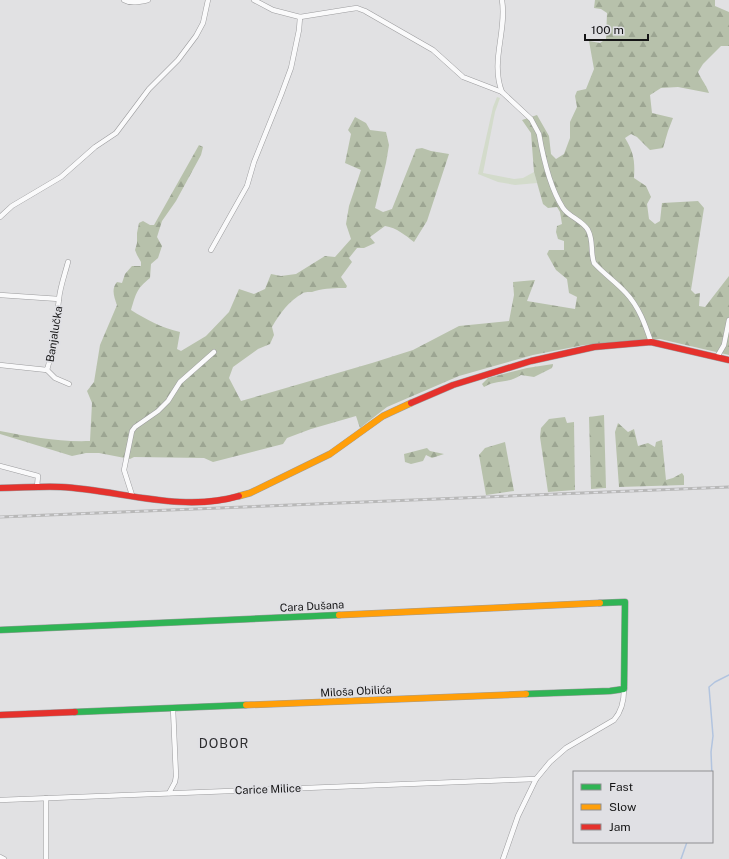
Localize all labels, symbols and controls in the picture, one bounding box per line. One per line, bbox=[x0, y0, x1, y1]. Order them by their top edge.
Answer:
scale bar bbox=[585, 16, 648, 42]
text: 100 m bbox=[591, 23, 624, 37]
street label: Banjalučka bbox=[44, 305, 64, 363]
street label: Cara Dušana bbox=[279, 598, 345, 614]
street label: Miloša Obilića bbox=[320, 683, 392, 699]
district label: DOBOR bbox=[199, 736, 249, 751]
legend bbox=[573, 771, 713, 843]
text: Fast bbox=[609, 780, 634, 794]
street label: Carice Milice bbox=[235, 782, 301, 796]
text: Slow bbox=[609, 800, 637, 814]
text: Jam bbox=[609, 820, 631, 834]

